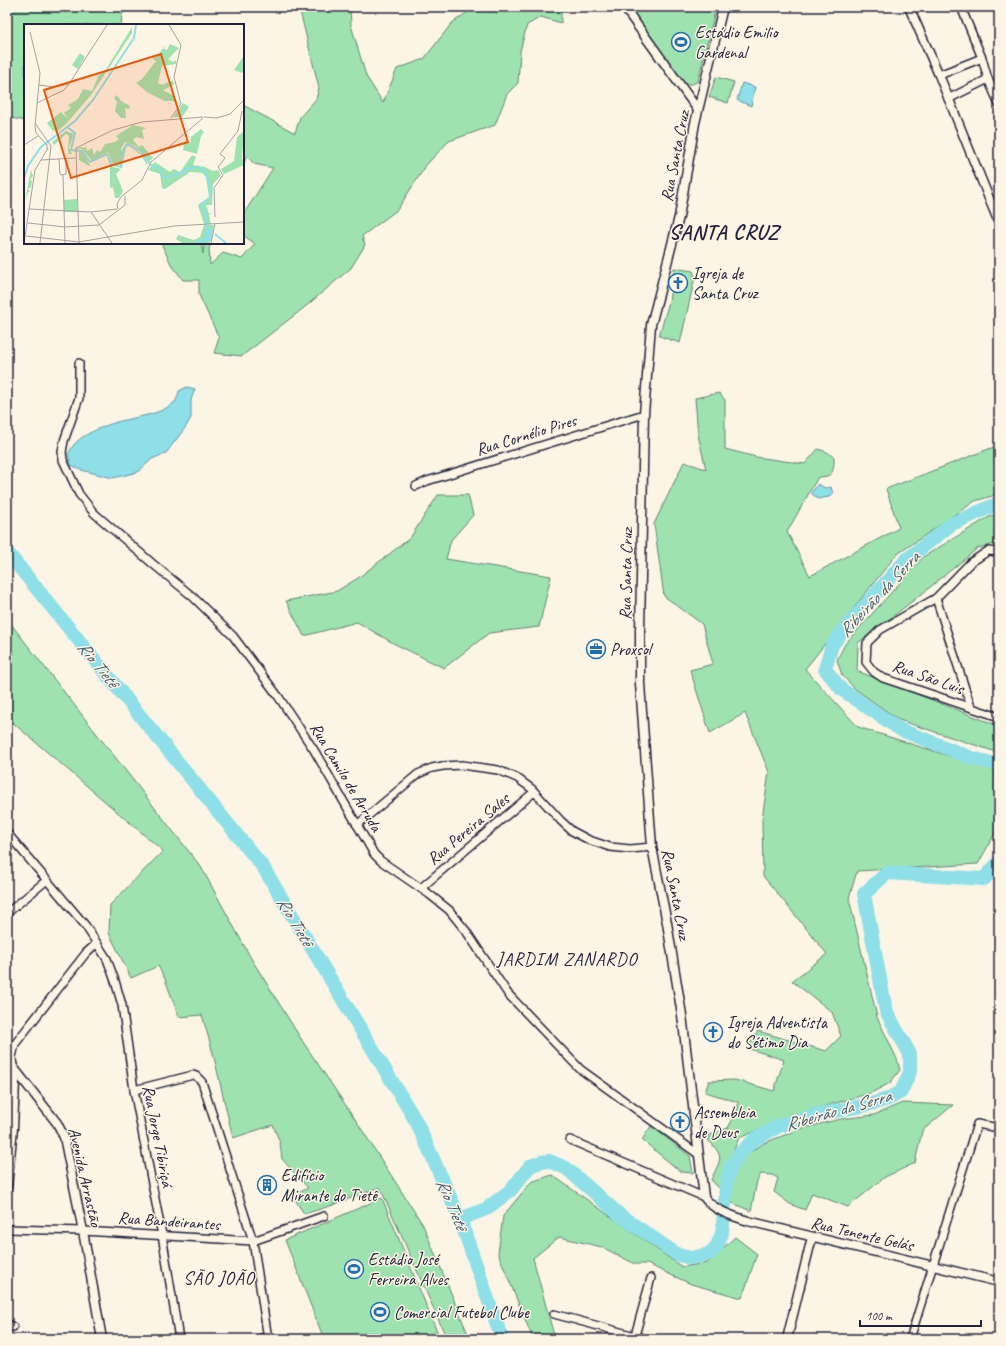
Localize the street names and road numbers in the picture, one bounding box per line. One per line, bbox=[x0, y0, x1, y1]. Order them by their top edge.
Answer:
street label: Rua Santa Cruz bbox=[656, 107, 694, 203]
street label: Rua Cornélio Pires bbox=[473, 409, 581, 460]
street label: Rua Santa Cruz bbox=[615, 526, 637, 620]
street label: Rua São Luis bbox=[890, 655, 969, 700]
street label: Rua Camilo de Arruda bbox=[305, 719, 387, 836]
street label: Rua Pereira Sales bbox=[423, 787, 515, 869]
street label: Rua Santa Cruz bbox=[657, 847, 695, 943]
street label: Rua Jorge Tibiriçá bbox=[138, 1083, 178, 1190]
street label: Avenida Arrastão bbox=[63, 1125, 107, 1230]
street label: Rua Bandeirantes bbox=[117, 1207, 223, 1235]
street label: Rua Tenente Gelás bbox=[809, 1212, 917, 1256]

